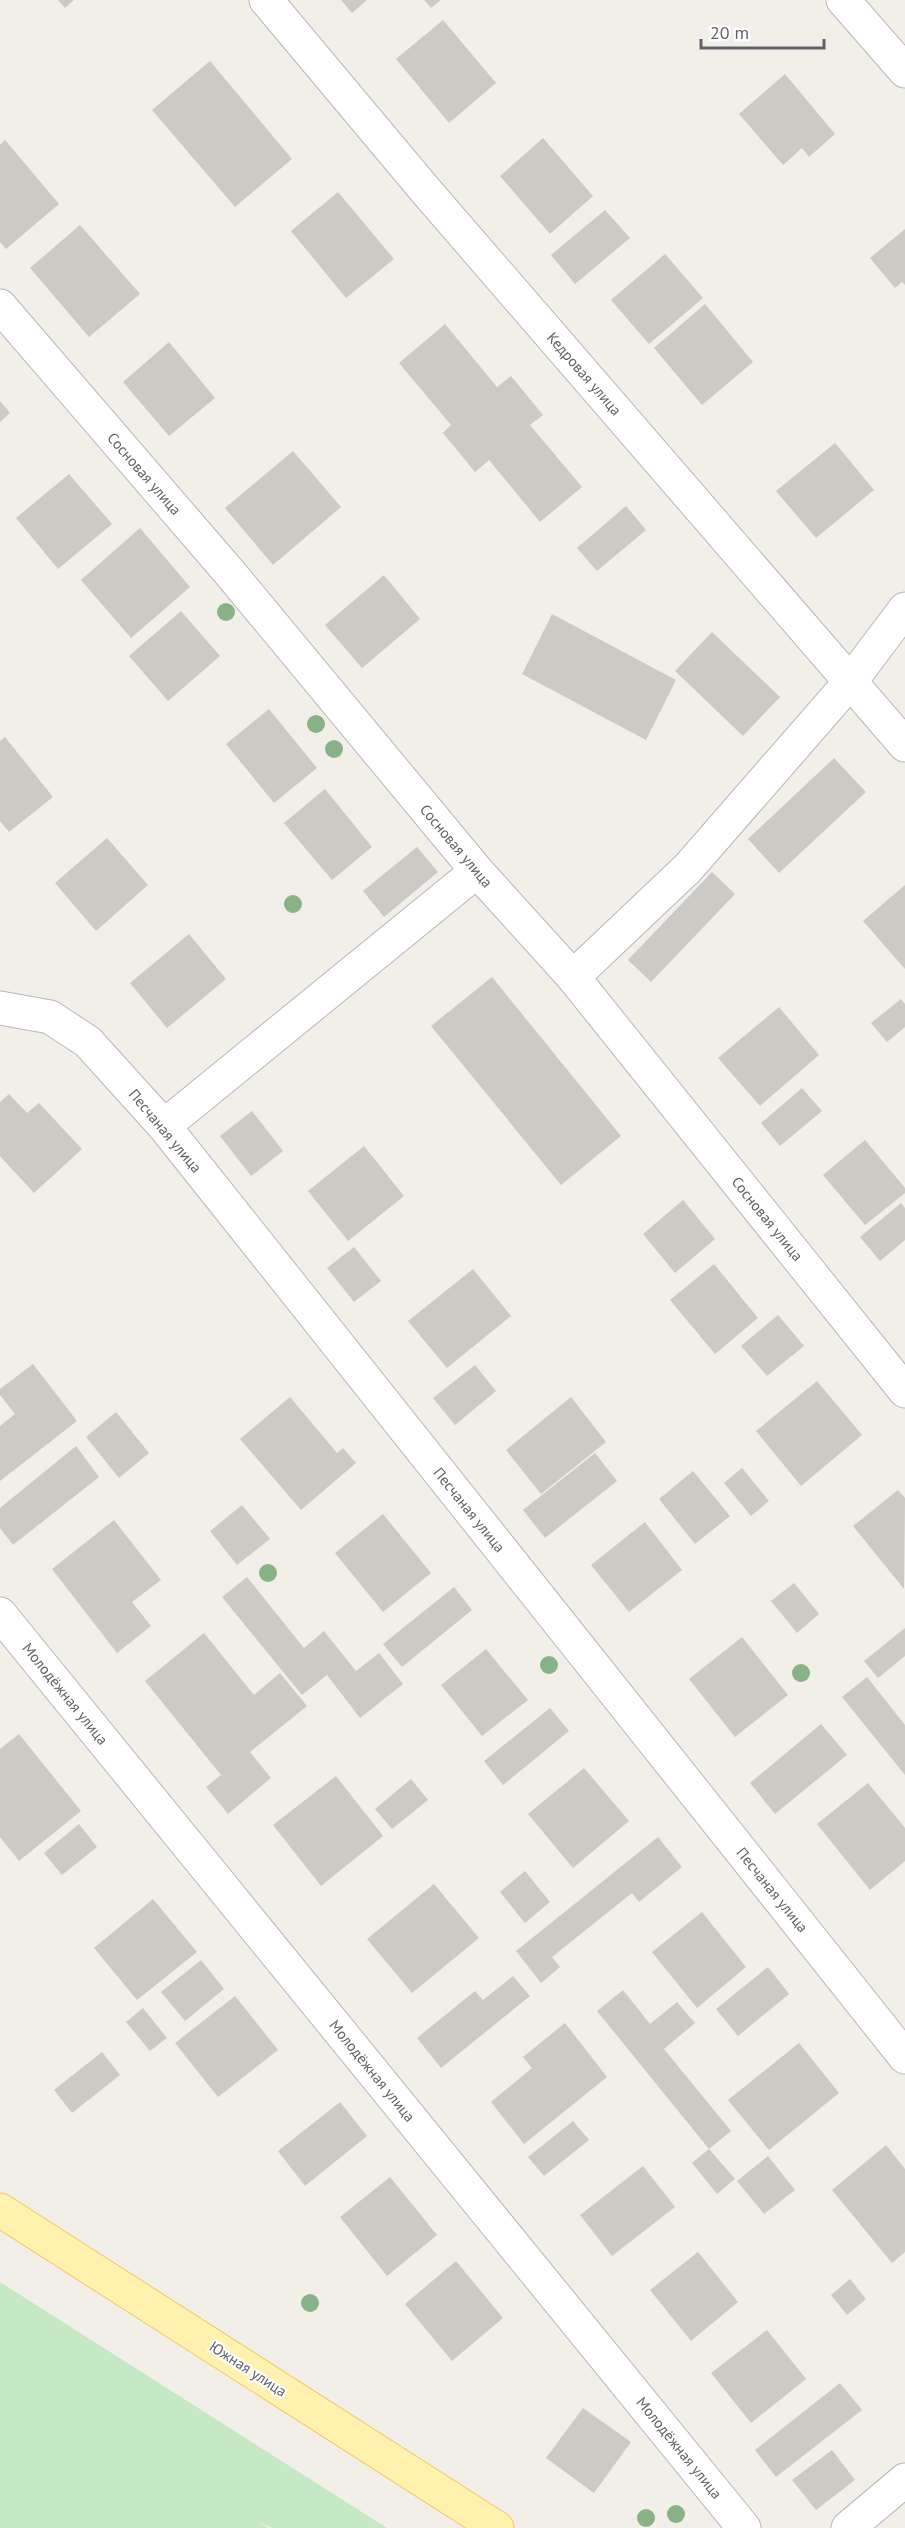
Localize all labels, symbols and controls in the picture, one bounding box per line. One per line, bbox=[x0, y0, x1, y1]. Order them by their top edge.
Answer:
scale bar bbox=[701, 12, 824, 50]
text: 20 m bbox=[710, 21, 749, 44]
street label: Кедровая улица bbox=[543, 328, 626, 419]
street label: Сосновая улица bbox=[103, 428, 185, 519]
street label: Сосновая улица bbox=[416, 800, 497, 891]
street label: Песчаная улица bbox=[125, 1085, 206, 1177]
street label: Сосновая улица bbox=[728, 1173, 807, 1265]
street label: Песчаная улица bbox=[429, 1463, 509, 1556]
street label: Молодёжная улица bbox=[18, 1639, 112, 1749]
street label: Песчаная улица bbox=[732, 1843, 812, 1936]
street label: Молодёжная улица bbox=[325, 2016, 419, 2126]
street label: Южная улица bbox=[206, 2337, 290, 2401]
street label: Молодёжная улица bbox=[632, 2393, 726, 2503]

